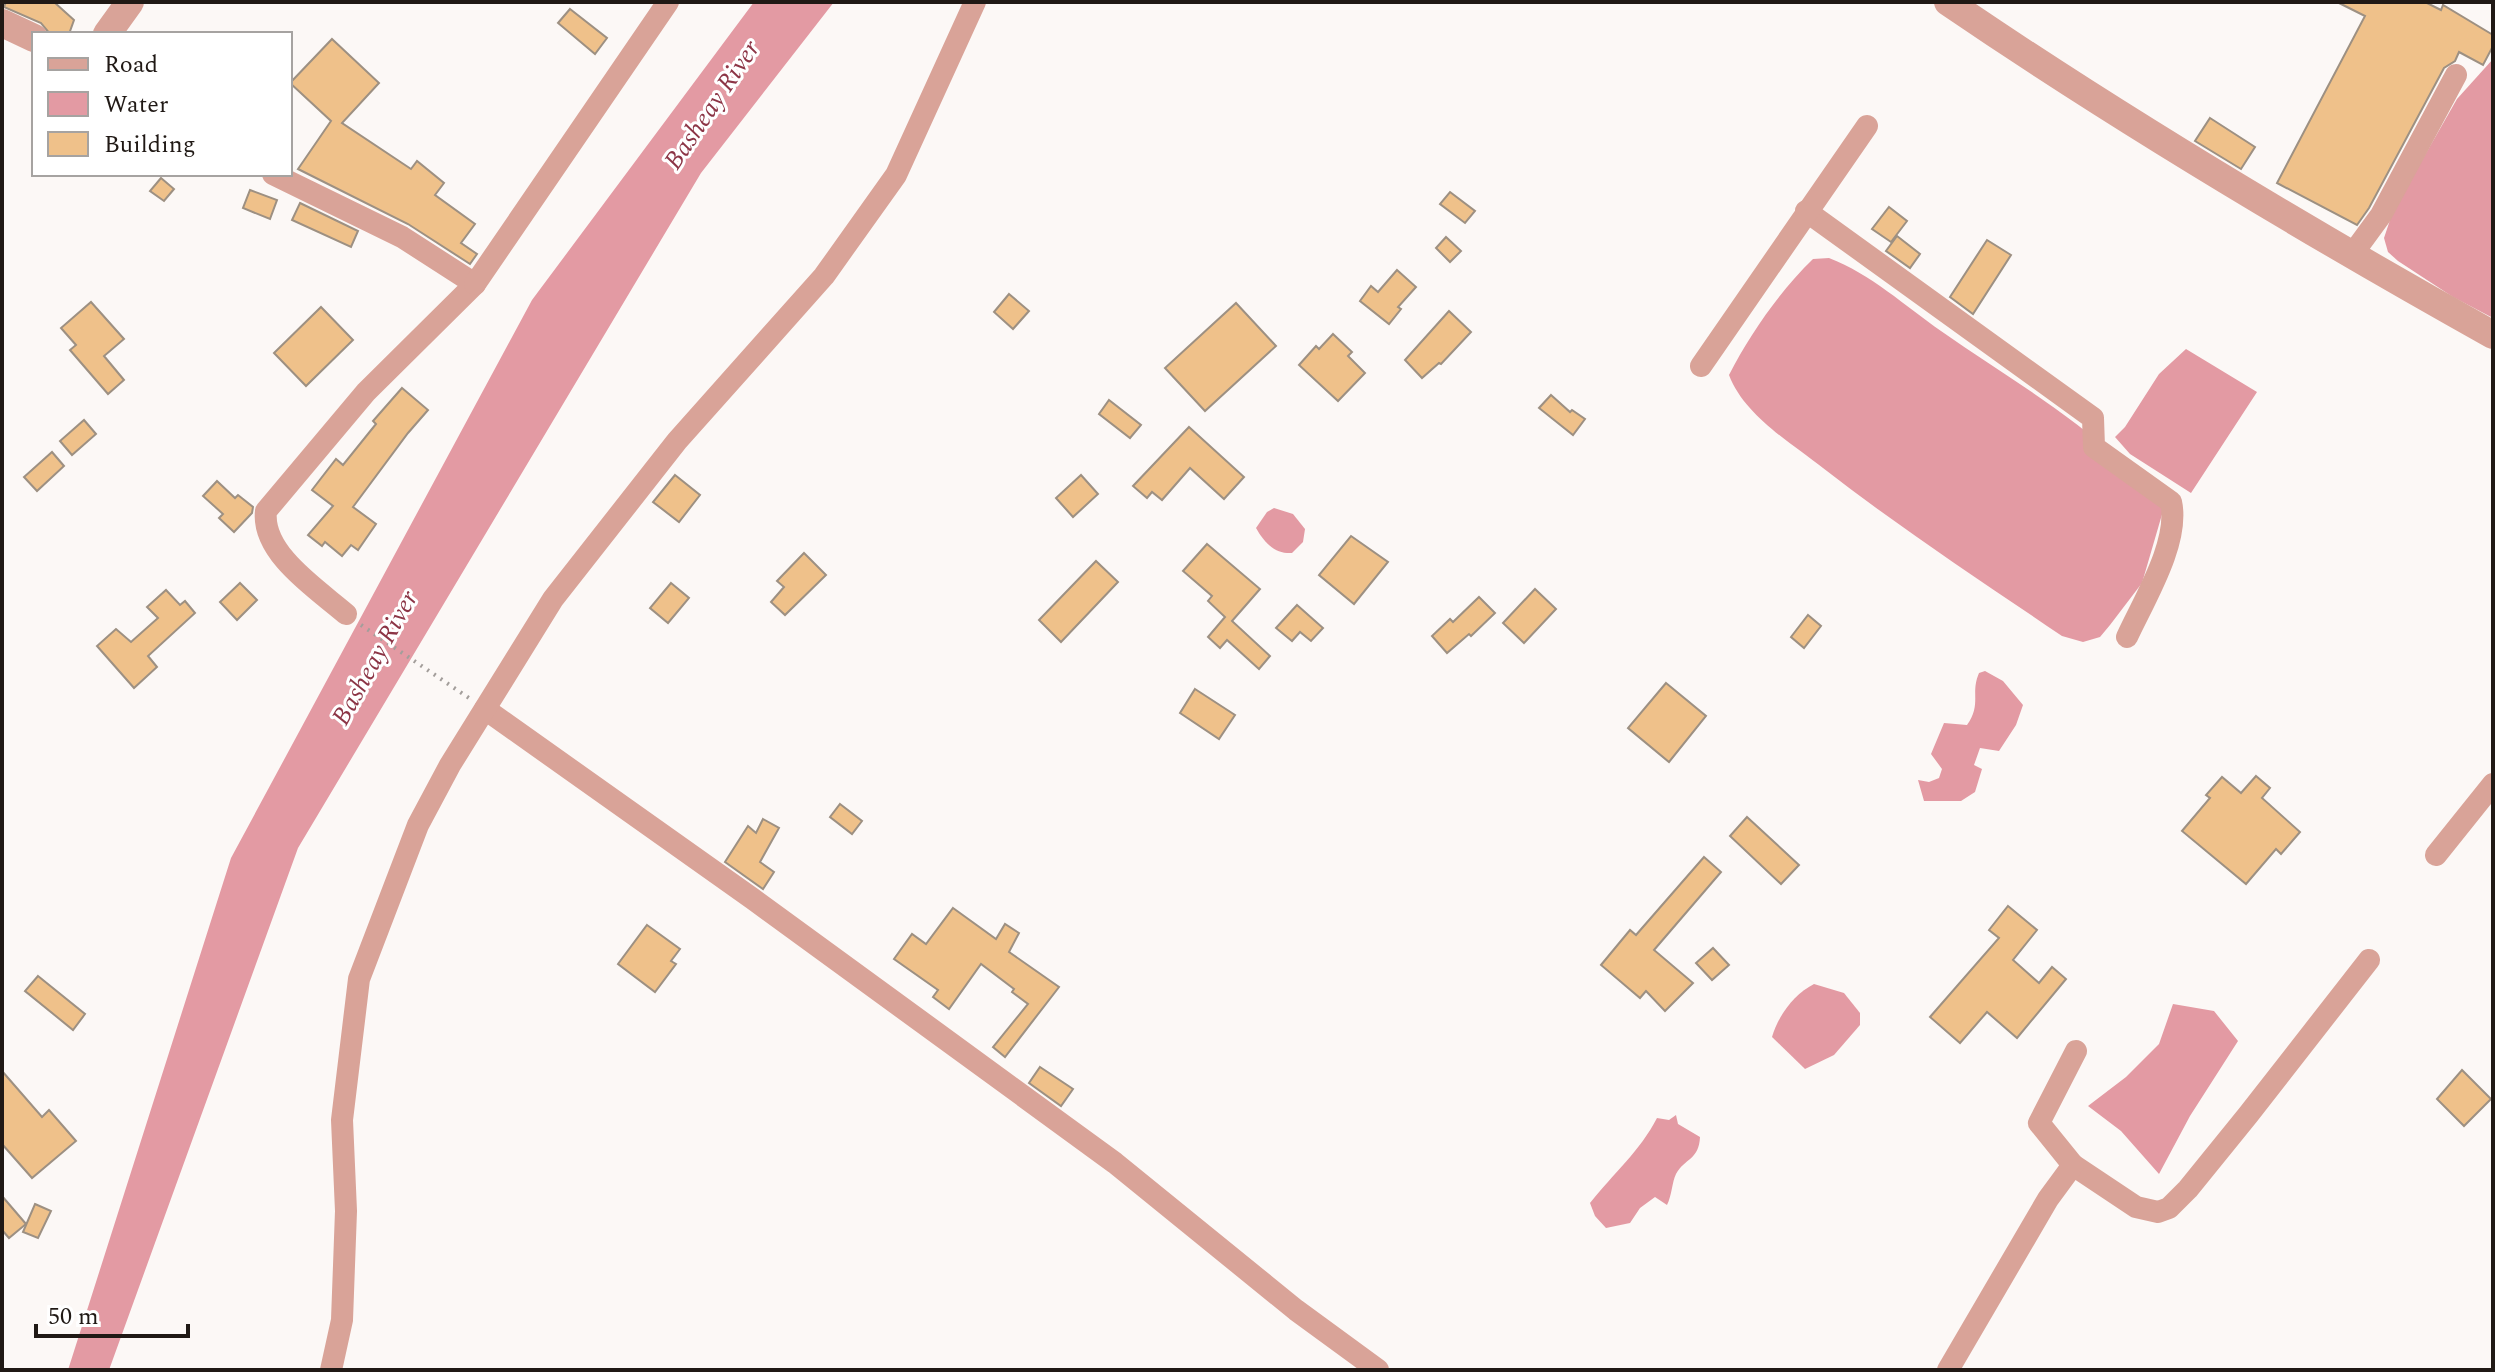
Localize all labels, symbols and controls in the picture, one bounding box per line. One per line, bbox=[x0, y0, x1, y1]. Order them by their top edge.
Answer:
water label: Basheay River bbox=[654, 31, 771, 178]
legend bbox=[32, 32, 292, 176]
text: Road bbox=[104, 47, 158, 83]
text: Water bbox=[104, 87, 168, 123]
text: Building bbox=[104, 127, 196, 163]
water label: Basheay River bbox=[321, 582, 429, 733]
scale bar bbox=[36, 1288, 188, 1338]
text: 50 m bbox=[48, 1299, 99, 1335]

